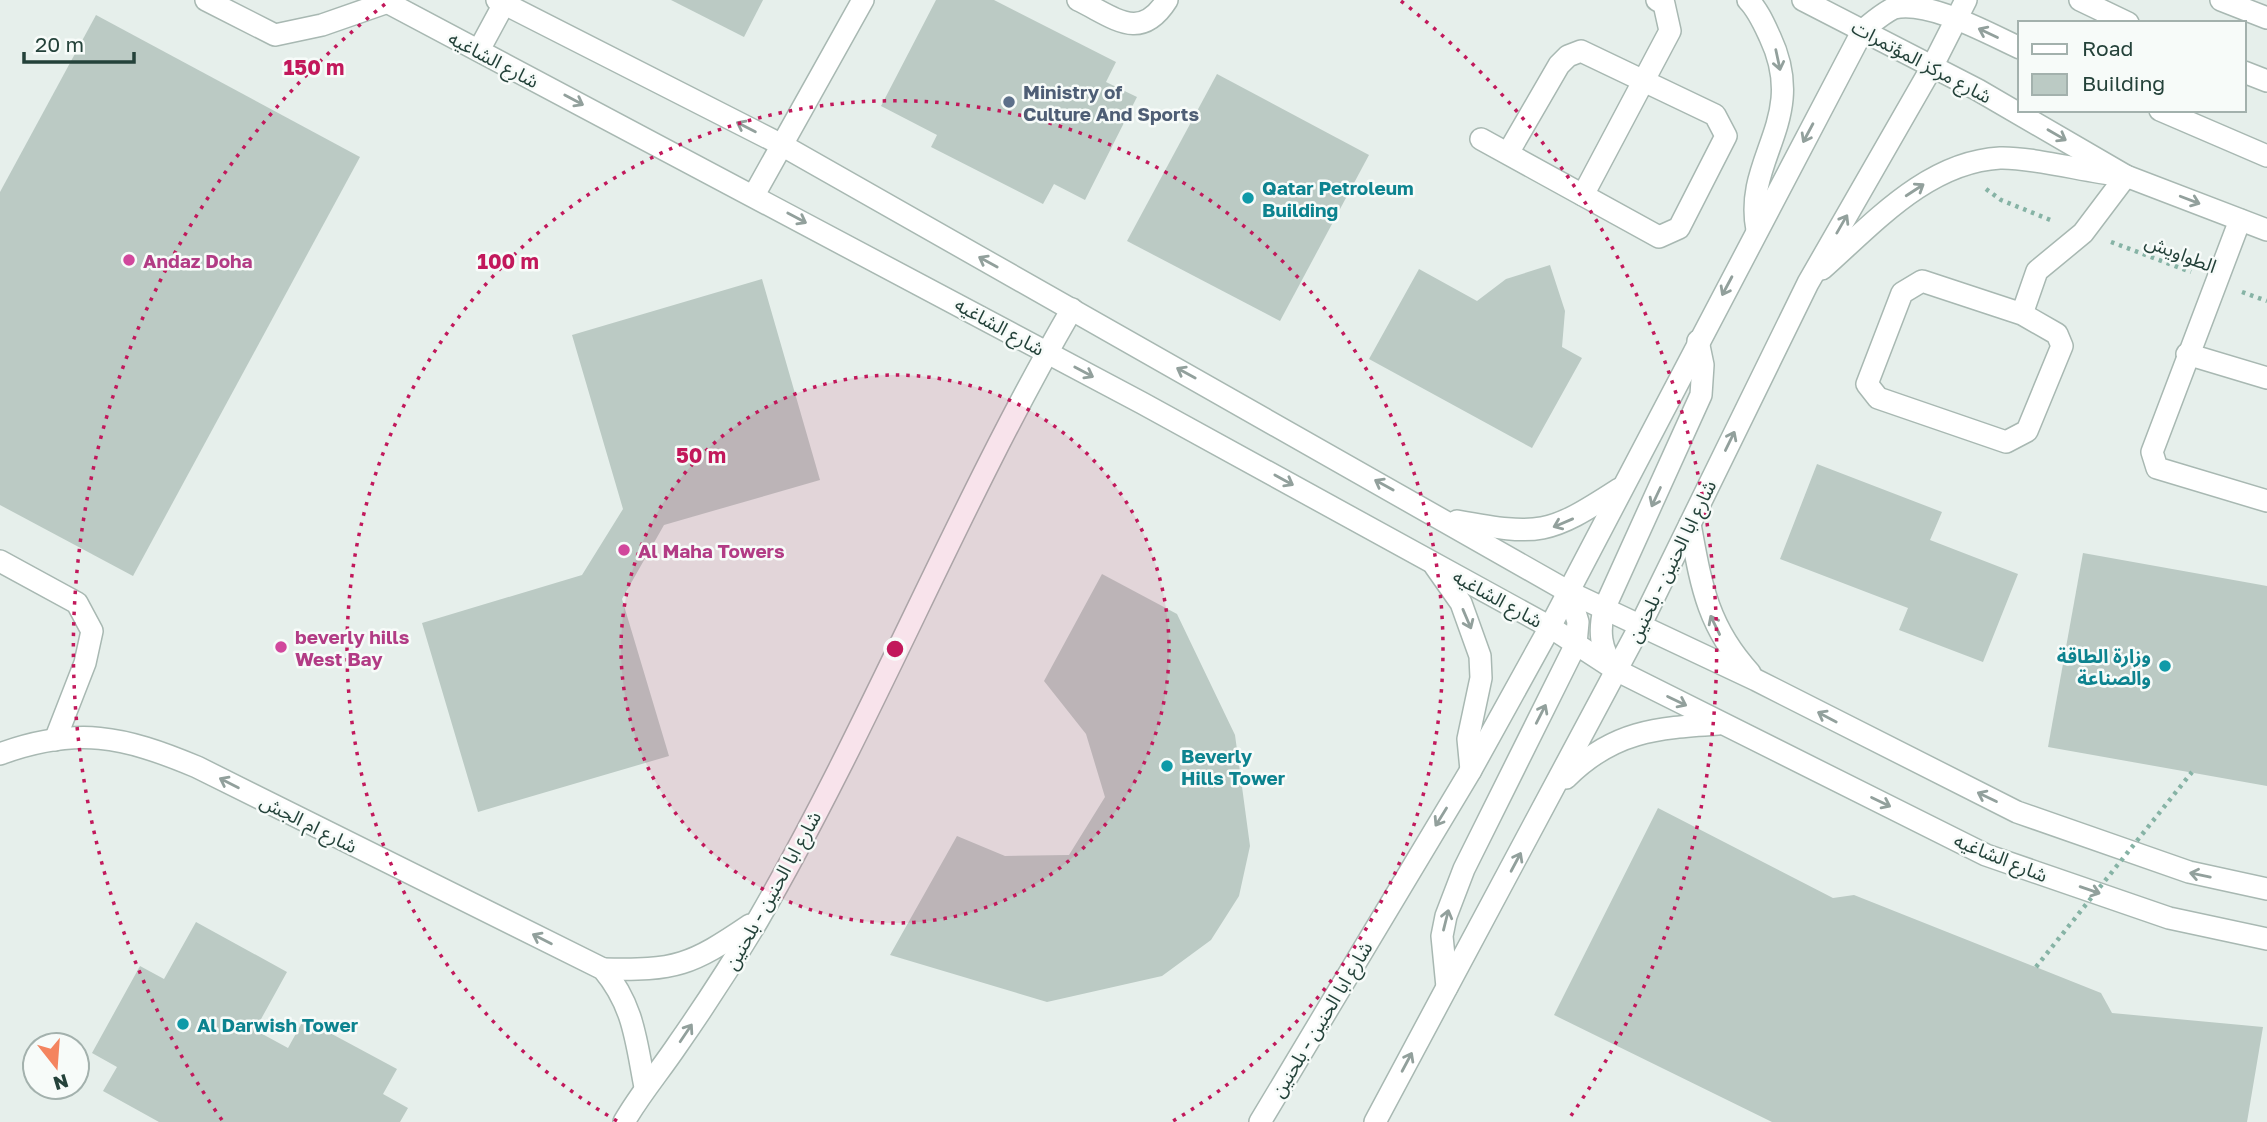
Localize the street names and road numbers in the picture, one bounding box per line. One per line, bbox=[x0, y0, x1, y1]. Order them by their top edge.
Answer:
street label: شارع مركز المؤتمرات bbox=[1847, 14, 1996, 110]
street label: شارع الشاغيه bbox=[444, 26, 543, 95]
street label: الطواويش bbox=[2142, 229, 2220, 278]
street label: شارع الشاغيه bbox=[950, 292, 1049, 363]
street label: شارع ابا الحنين - بلحنين bbox=[1622, 476, 1723, 647]
street label: شارع الشاغيه bbox=[1448, 564, 1547, 635]
street label: شارع ام الجش bbox=[255, 789, 361, 861]
street label: شارع ابا الحنين - بلحنين bbox=[719, 807, 828, 975]
street label: شارع الشاغيه bbox=[1950, 828, 2051, 889]
street label: شارع ابا الحنين - بلحنين bbox=[1265, 937, 1379, 1103]

